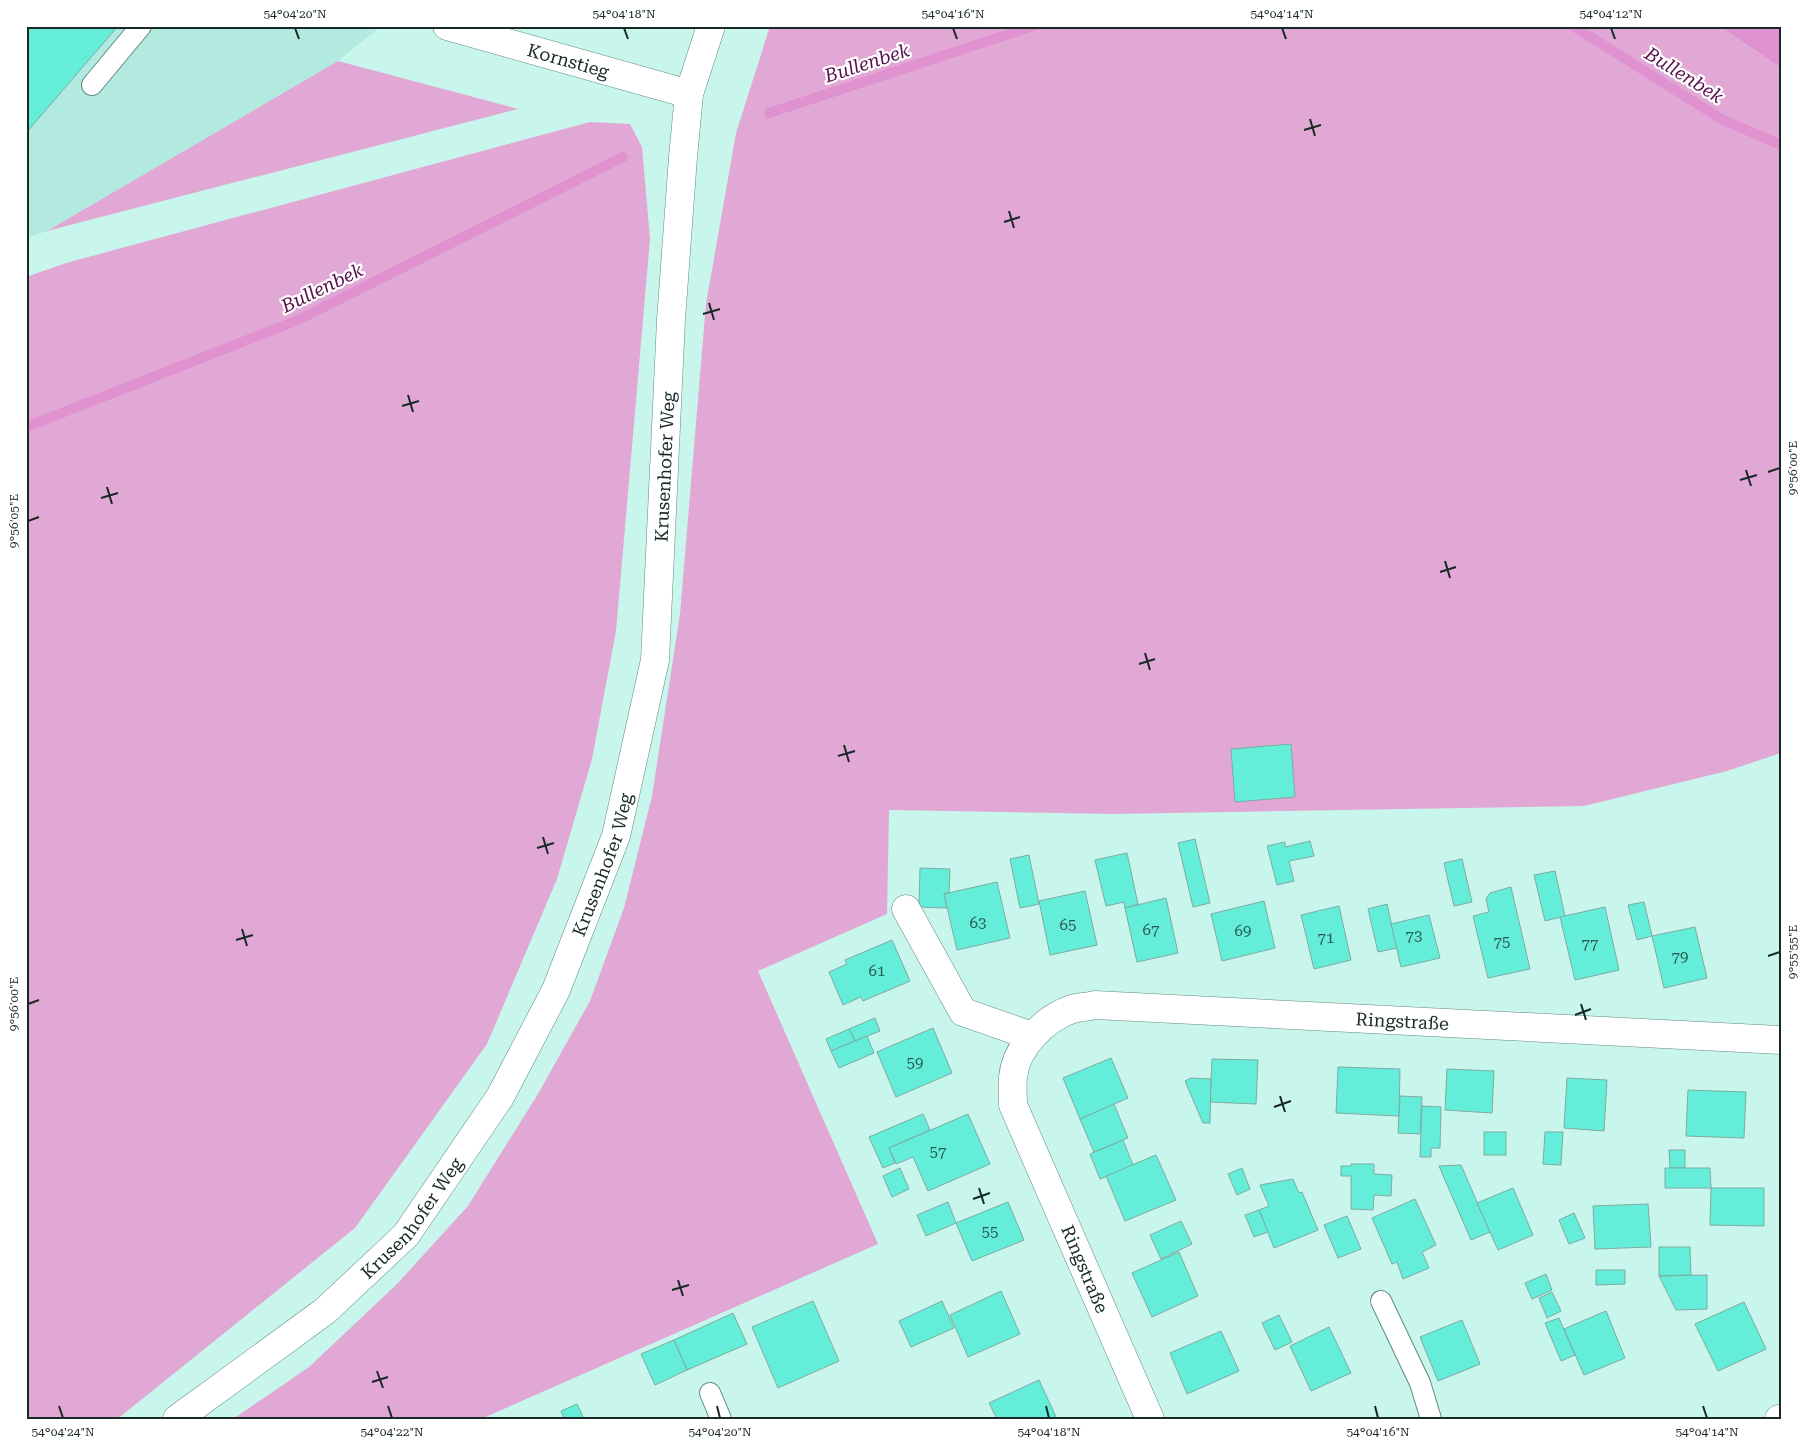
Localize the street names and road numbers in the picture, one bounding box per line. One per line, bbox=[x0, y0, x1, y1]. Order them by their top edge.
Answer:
street label: Kornstieg bbox=[525, 39, 612, 82]
street label: Krusenhofer Weg bbox=[650, 390, 678, 542]
street label: Krusenhofer Weg bbox=[568, 790, 636, 939]
street label: Ringstraße bbox=[1355, 1008, 1450, 1034]
street label: Krusenhofer Weg bbox=[356, 1153, 467, 1283]
street label: Ringstraße bbox=[1057, 1222, 1113, 1316]

